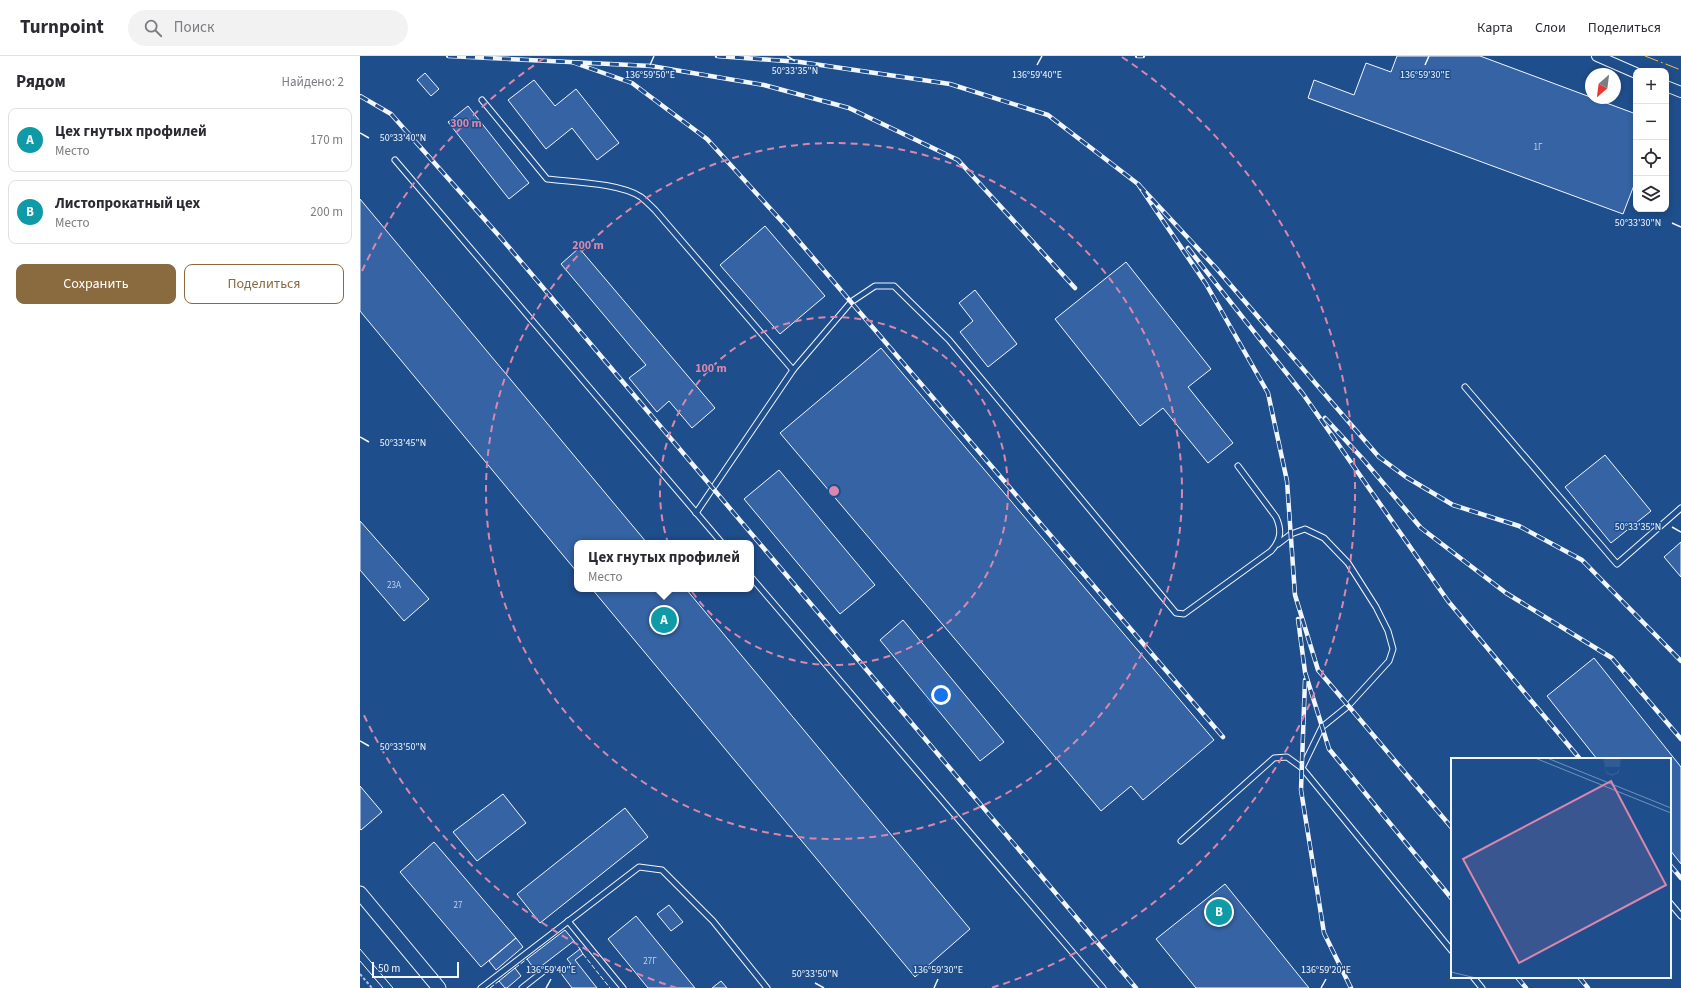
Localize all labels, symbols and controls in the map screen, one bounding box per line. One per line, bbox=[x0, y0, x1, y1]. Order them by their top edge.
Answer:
search box bbox=[128, 10, 408, 46]
text: Turnpoint bbox=[20, 14, 104, 41]
icon: search bbox=[142, 17, 164, 39]
text: Поиск bbox=[174, 17, 214, 38]
text: Карта bbox=[1477, 18, 1513, 38]
text: Слои bbox=[1535, 18, 1566, 38]
text: Поделиться bbox=[1588, 18, 1661, 38]
text: 50°33'35"N bbox=[772, 64, 818, 78]
text: 136°59'50"E bbox=[625, 68, 675, 82]
text: 136°59'40"E bbox=[1012, 68, 1062, 82]
text: 136°59'30"E bbox=[1400, 68, 1450, 82]
north arrow bbox=[1585, 68, 1621, 104]
map controls bbox=[1633, 68, 1669, 212]
button: + bbox=[1633, 68, 1669, 104]
text: Рядом bbox=[16, 70, 66, 94]
text: Найдено: 2 bbox=[282, 73, 344, 91]
button: − bbox=[1633, 104, 1669, 140]
text: 300 m bbox=[450, 115, 482, 132]
text: Цех гнутых профилей bbox=[55, 121, 207, 142]
text: A bbox=[26, 131, 34, 149]
text: 170 m bbox=[310, 131, 343, 149]
text: 50°33'40"N bbox=[380, 131, 426, 145]
button: locate bbox=[1633, 140, 1669, 176]
house number: 1Г bbox=[1534, 141, 1543, 154]
text: Место bbox=[55, 142, 90, 160]
button: layers bbox=[1633, 176, 1669, 212]
text: Листопрокатный цех bbox=[55, 193, 200, 214]
text: B bbox=[26, 203, 34, 221]
text: 200 m bbox=[310, 203, 343, 221]
text: Место bbox=[55, 214, 90, 232]
text: 50°33'30"N bbox=[1615, 216, 1661, 230]
text: 200 m bbox=[572, 237, 604, 254]
button: Сохранить bbox=[16, 264, 176, 304]
button: Поделиться bbox=[184, 264, 344, 304]
text: 100 m bbox=[695, 360, 727, 377]
text: 50°33'45"N bbox=[380, 436, 426, 450]
centre of rings bbox=[827, 484, 841, 498]
text: 50°33'35"N bbox=[1615, 520, 1661, 534]
popup bbox=[574, 540, 754, 592]
text: Цех гнутых профилей bbox=[588, 547, 740, 568]
text: Место bbox=[588, 568, 623, 586]
house number: 23А bbox=[387, 579, 401, 592]
pin: A bbox=[651, 605, 677, 635]
your location bbox=[931, 685, 951, 705]
text: 50°33'50"N bbox=[380, 740, 426, 754]
inset map bbox=[1451, 758, 1671, 978]
pin: B bbox=[1206, 897, 1232, 927]
house number: 27 bbox=[454, 899, 463, 912]
house number: 27Г bbox=[643, 955, 657, 968]
scale bar bbox=[372, 960, 459, 979]
text: 50 m bbox=[378, 961, 400, 976]
text: 136°59'40"E bbox=[526, 963, 576, 977]
text: 136°59'30"E bbox=[913, 963, 963, 977]
text: 136°59'20"E bbox=[1301, 963, 1351, 977]
text: 50°33'50"N bbox=[792, 967, 838, 981]

